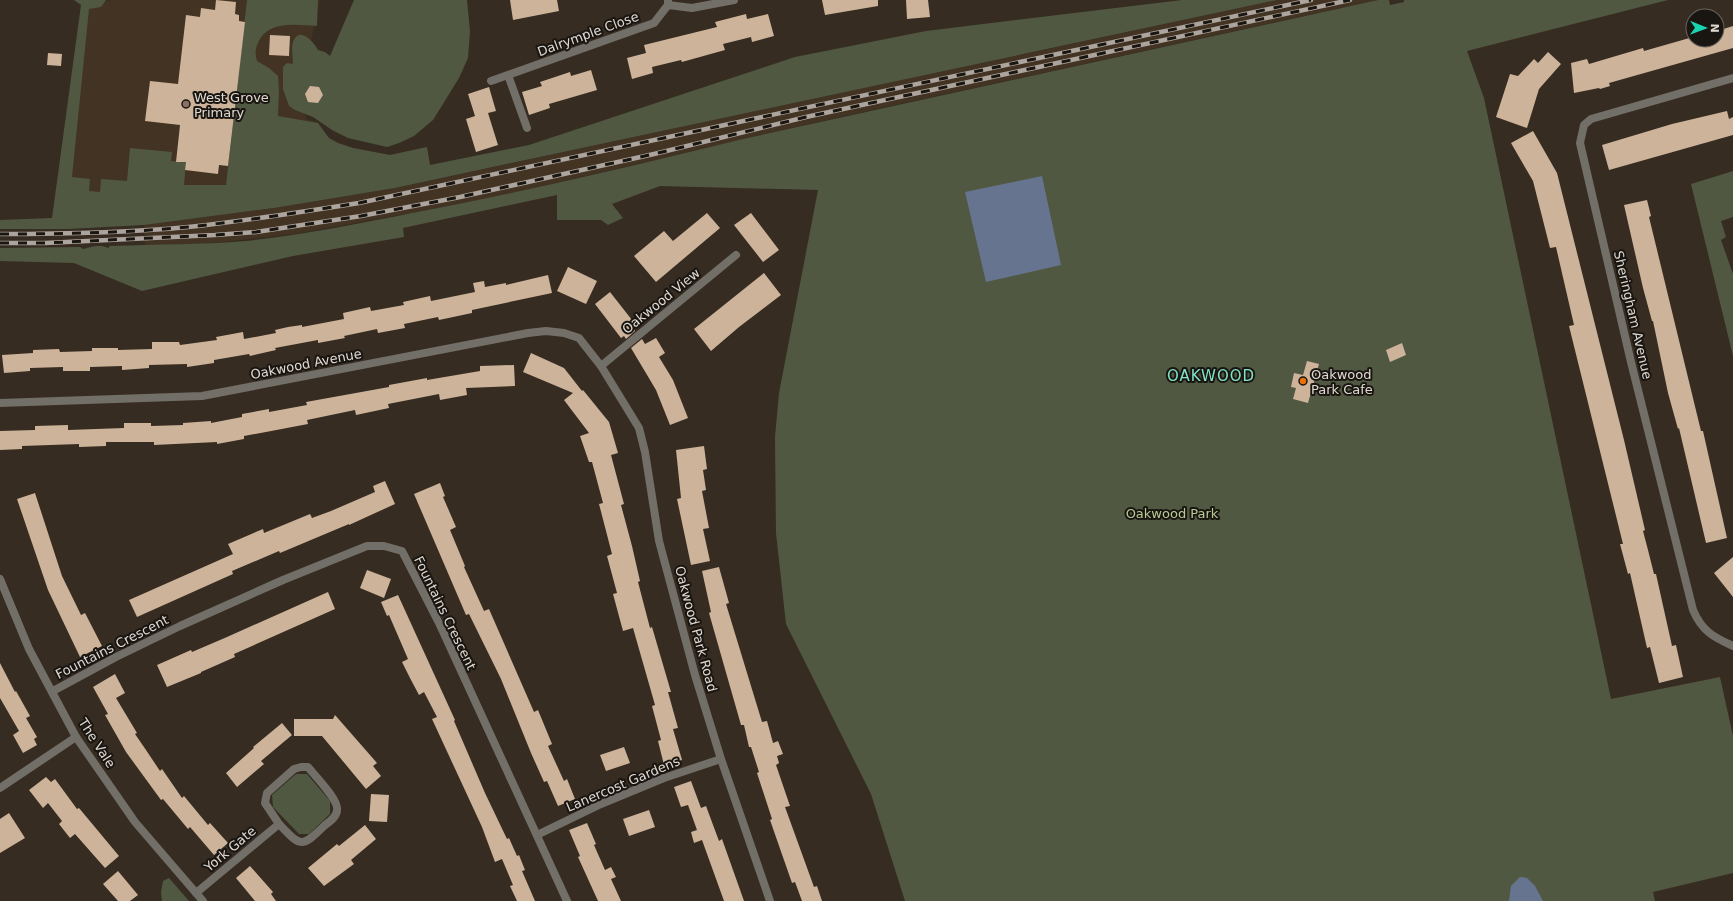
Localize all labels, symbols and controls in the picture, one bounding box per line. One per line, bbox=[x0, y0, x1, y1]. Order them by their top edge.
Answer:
north arrow bbox=[1685, 8, 1725, 48]
street label: Dalrymple Close bbox=[535, 9, 641, 59]
text: N bbox=[1708, 23, 1721, 33]
place label: West Grove Primary bbox=[194, 90, 269, 120]
marker: West Grove Primary bbox=[181, 99, 191, 109]
street label: Sheringham Avenue bbox=[1611, 249, 1655, 381]
street label: Oakwood View bbox=[619, 265, 703, 337]
street label: Oakwood Avenue bbox=[249, 346, 363, 382]
district label: OAKWOOD bbox=[1167, 367, 1255, 385]
place label: Oakwood Park Cafe bbox=[1311, 367, 1373, 397]
marker: Oakwood Park Cafe bbox=[1298, 376, 1308, 386]
park label: Oakwood Park bbox=[1126, 506, 1219, 521]
street label: Fountains Crescent bbox=[411, 554, 479, 672]
street label: Oakwood Park Road bbox=[672, 565, 720, 693]
street label: Fountains Crescent bbox=[53, 612, 171, 682]
street label: The Vale bbox=[75, 715, 118, 770]
street label: Lanercost Gardens bbox=[564, 753, 682, 815]
street label: York Gate bbox=[201, 823, 259, 875]

